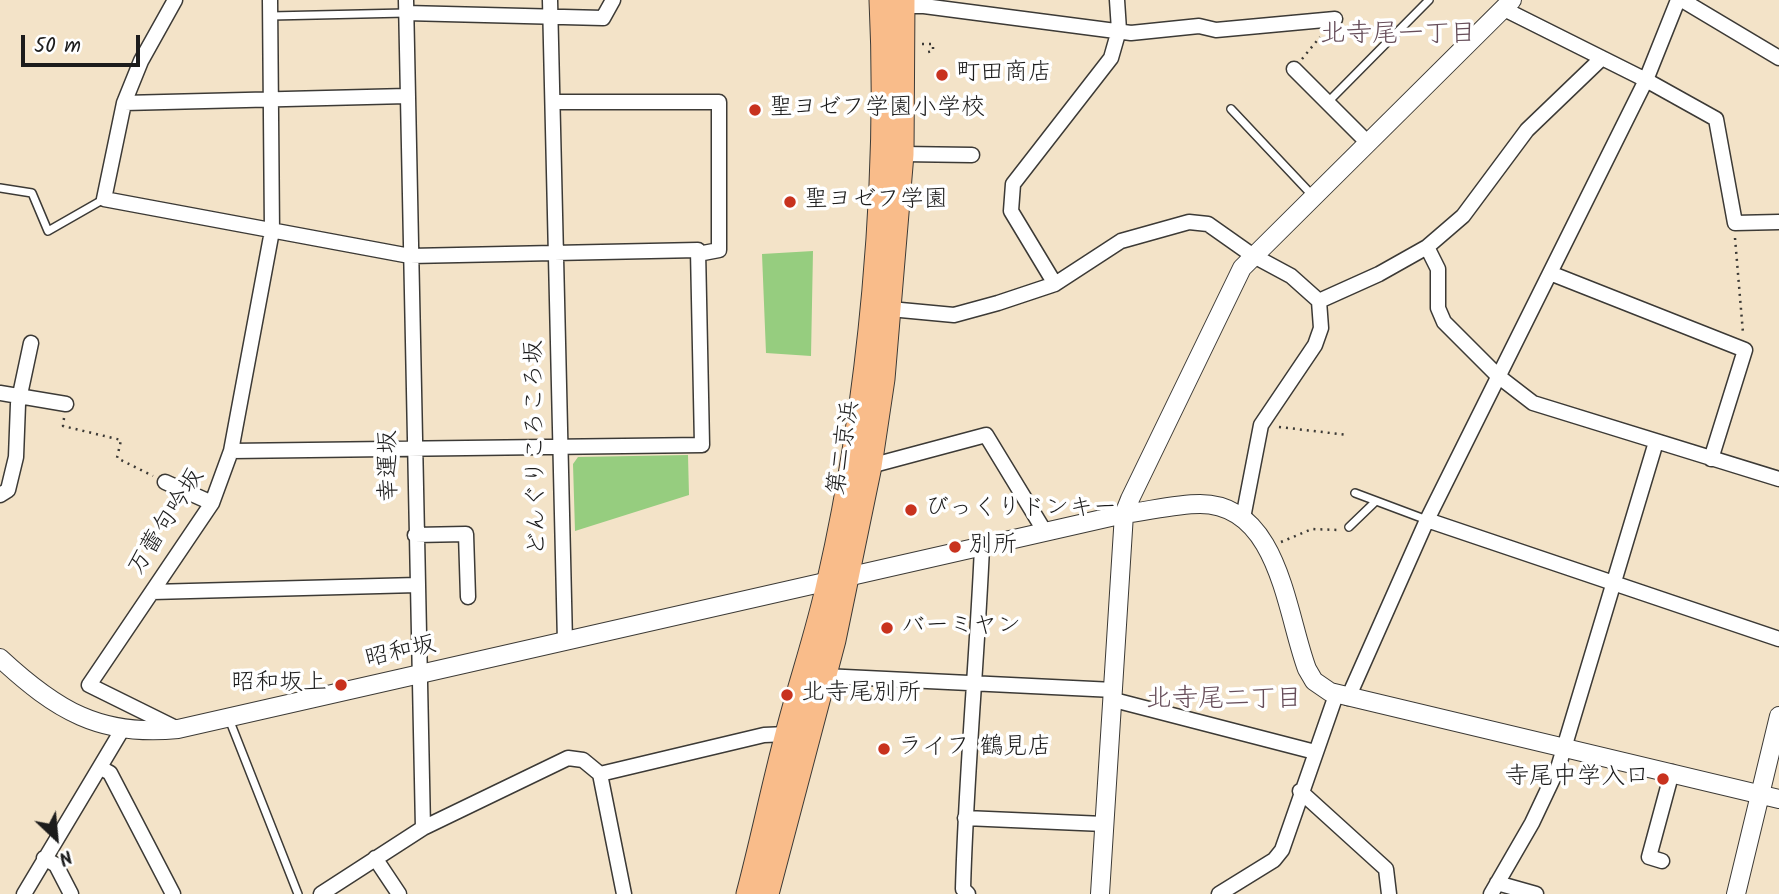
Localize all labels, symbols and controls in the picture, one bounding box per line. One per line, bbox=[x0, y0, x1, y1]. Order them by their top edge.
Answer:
scale bar bbox=[24, 21, 144, 65]
district label: 北寺尾一丁目 bbox=[1320, 21, 1476, 53]
text: 50 m bbox=[34, 30, 81, 63]
place label: 町田商店 bbox=[956, 61, 1052, 89]
marker: 町田商店 bbox=[934, 67, 950, 83]
place label: 聖ヨゼフ学園小学校 bbox=[769, 96, 985, 124]
marker: 聖ヨゼフ学園小学校 bbox=[747, 102, 763, 118]
place label: 聖ヨゼフ学園 bbox=[804, 188, 948, 216]
marker: 聖ヨゼフ学園 bbox=[782, 194, 798, 210]
street label: どんぐりころころ坂 bbox=[522, 340, 554, 556]
street label: 第二京浜 bbox=[824, 398, 868, 498]
street label: 幸運坂 bbox=[376, 430, 406, 502]
street label: 万蕾句吟坂 bbox=[124, 464, 212, 582]
place label: びっくりドンキー bbox=[925, 496, 1117, 524]
marker: びっくりドンキー bbox=[903, 502, 919, 518]
place label: 別所 bbox=[969, 533, 1017, 561]
marker: 別所 bbox=[947, 539, 963, 555]
place label: バーミヤン bbox=[901, 614, 1021, 642]
marker: バーミヤン bbox=[879, 620, 895, 636]
street label: 昭和坂 bbox=[363, 632, 439, 676]
place label: 昭和坂上 bbox=[231, 671, 327, 699]
marker: 昭和坂上 bbox=[333, 677, 349, 693]
place label: 北寺尾別所 bbox=[801, 681, 921, 709]
district label: 北寺尾二丁目 bbox=[1146, 686, 1302, 718]
marker: 北寺尾別所 bbox=[779, 687, 795, 703]
place label: ライフ 鶴見店 bbox=[898, 735, 1052, 763]
marker: ライフ 鶴見店 bbox=[876, 741, 892, 757]
place label: 寺尾中学入口 bbox=[1505, 765, 1649, 793]
marker: 寺尾中学入口 bbox=[1655, 771, 1671, 787]
north arrow bbox=[21, 803, 91, 873]
text: N bbox=[53, 841, 77, 873]

